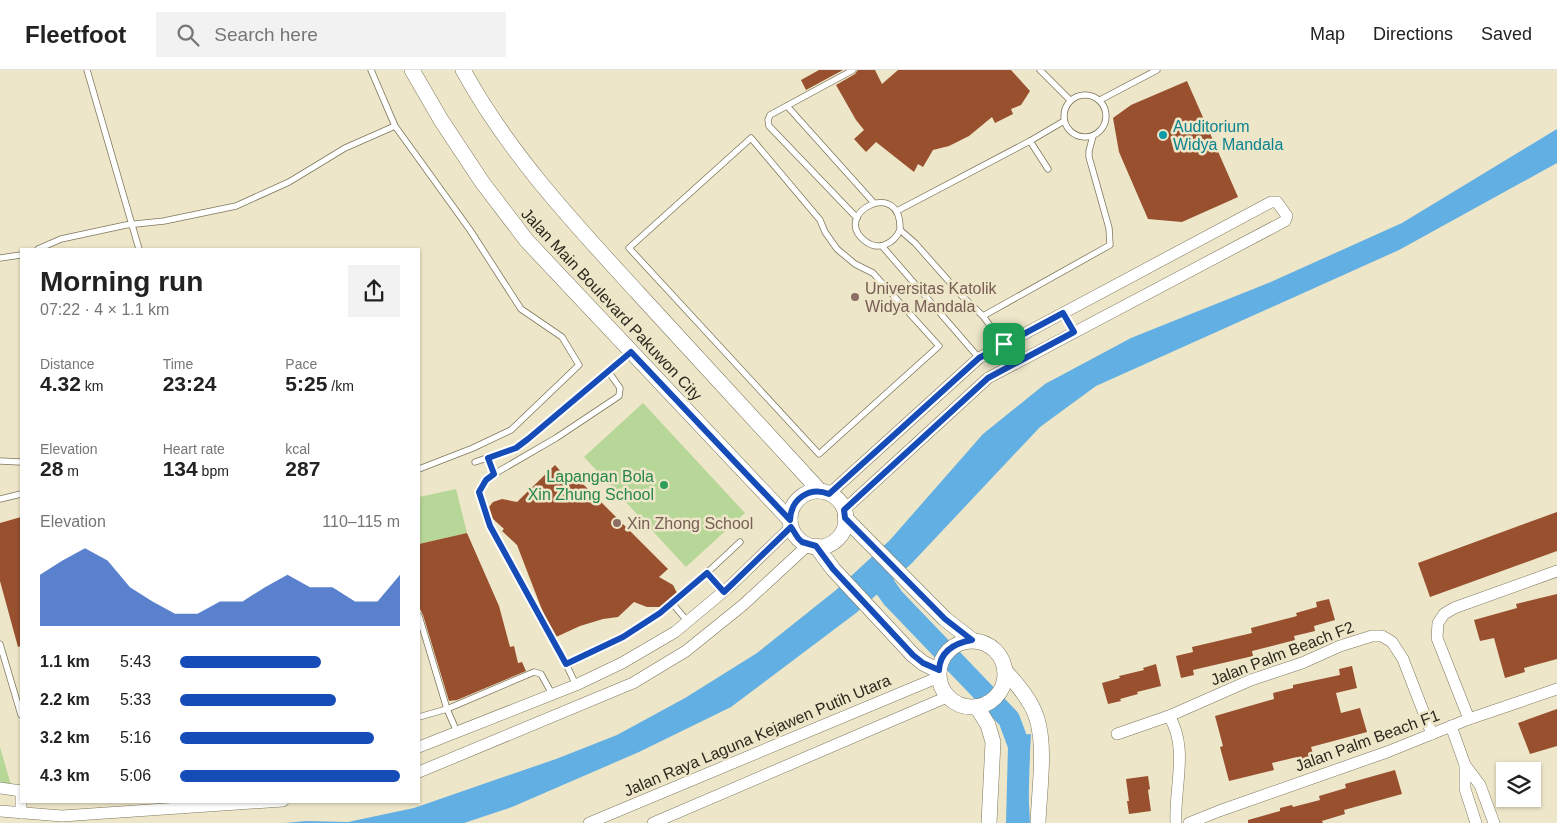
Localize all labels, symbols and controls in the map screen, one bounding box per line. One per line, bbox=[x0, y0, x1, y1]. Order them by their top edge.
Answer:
search box bbox=[156, 12, 506, 57]
text: Fleetfoot bbox=[25, 21, 126, 48]
icon: search bbox=[174, 21, 202, 49]
text: Search here bbox=[214, 24, 318, 45]
text: Map bbox=[1310, 24, 1345, 44]
text: Directions bbox=[1373, 24, 1453, 44]
text: Saved bbox=[1481, 24, 1532, 44]
place label: Auditorium Widya Mandala bbox=[1173, 118, 1283, 153]
marker: Auditorium Widya Mandala bbox=[1157, 129, 1169, 141]
street label: Jalan Main Boulevard Pakuwon City bbox=[518, 205, 705, 404]
button: share bbox=[348, 265, 400, 317]
text: Morning run bbox=[40, 266, 203, 297]
place label: Universitas Katolik Widya Mandala bbox=[865, 280, 998, 315]
marker: Universitas Katolik Widya Mandala bbox=[849, 291, 861, 303]
text: 07:22 · 4 × 1.1 km bbox=[40, 301, 169, 318]
pin bbox=[983, 323, 1025, 365]
icon: arrive bbox=[990, 330, 1018, 358]
text: Distance bbox=[40, 356, 94, 372]
text: Time bbox=[163, 356, 193, 372]
text: Pace bbox=[285, 356, 317, 372]
text: 4.32 bbox=[40, 372, 81, 395]
text: 23:24 bbox=[163, 372, 216, 395]
text: 5:25 bbox=[285, 372, 327, 395]
text: km bbox=[81, 378, 103, 394]
text: /km bbox=[327, 378, 354, 394]
text: Elevation bbox=[40, 441, 98, 457]
text: Heart rate bbox=[163, 441, 225, 457]
text: kcal bbox=[285, 441, 310, 457]
text: 28 bbox=[40, 457, 63, 480]
text: 134 bbox=[163, 457, 198, 480]
text: 287 bbox=[285, 457, 320, 480]
text: m bbox=[63, 463, 79, 479]
text: bpm bbox=[198, 463, 229, 479]
place label: Lapangan Bola Xin Zhung School bbox=[528, 468, 654, 503]
marker: Lapangan Bola Xin Zhung School bbox=[658, 479, 670, 491]
text: Elevation bbox=[40, 513, 106, 530]
text: 110–115 m bbox=[322, 513, 400, 530]
place label: Xin Zhong School bbox=[627, 515, 753, 532]
marker: Xin Zhong School bbox=[611, 517, 623, 529]
street label: Jalan Palm Beach F2 bbox=[1208, 618, 1356, 689]
text: 1.1 km bbox=[40, 653, 90, 670]
text: 5:43 bbox=[120, 653, 151, 670]
street label: Jalan Raya Laguna Kejawen Putih Utara bbox=[621, 671, 893, 800]
text: 2.2 km bbox=[40, 691, 90, 708]
text: 5:33 bbox=[120, 691, 151, 708]
street label: Jalan Palm Beach F1 bbox=[1293, 706, 1442, 774]
text: 3.2 km bbox=[40, 729, 90, 746]
text: 5:16 bbox=[120, 729, 151, 746]
map controls bbox=[1496, 762, 1541, 807]
button: layers bbox=[1496, 762, 1541, 807]
text: 4.3 km bbox=[40, 767, 90, 784]
text: 5:06 bbox=[120, 767, 151, 784]

